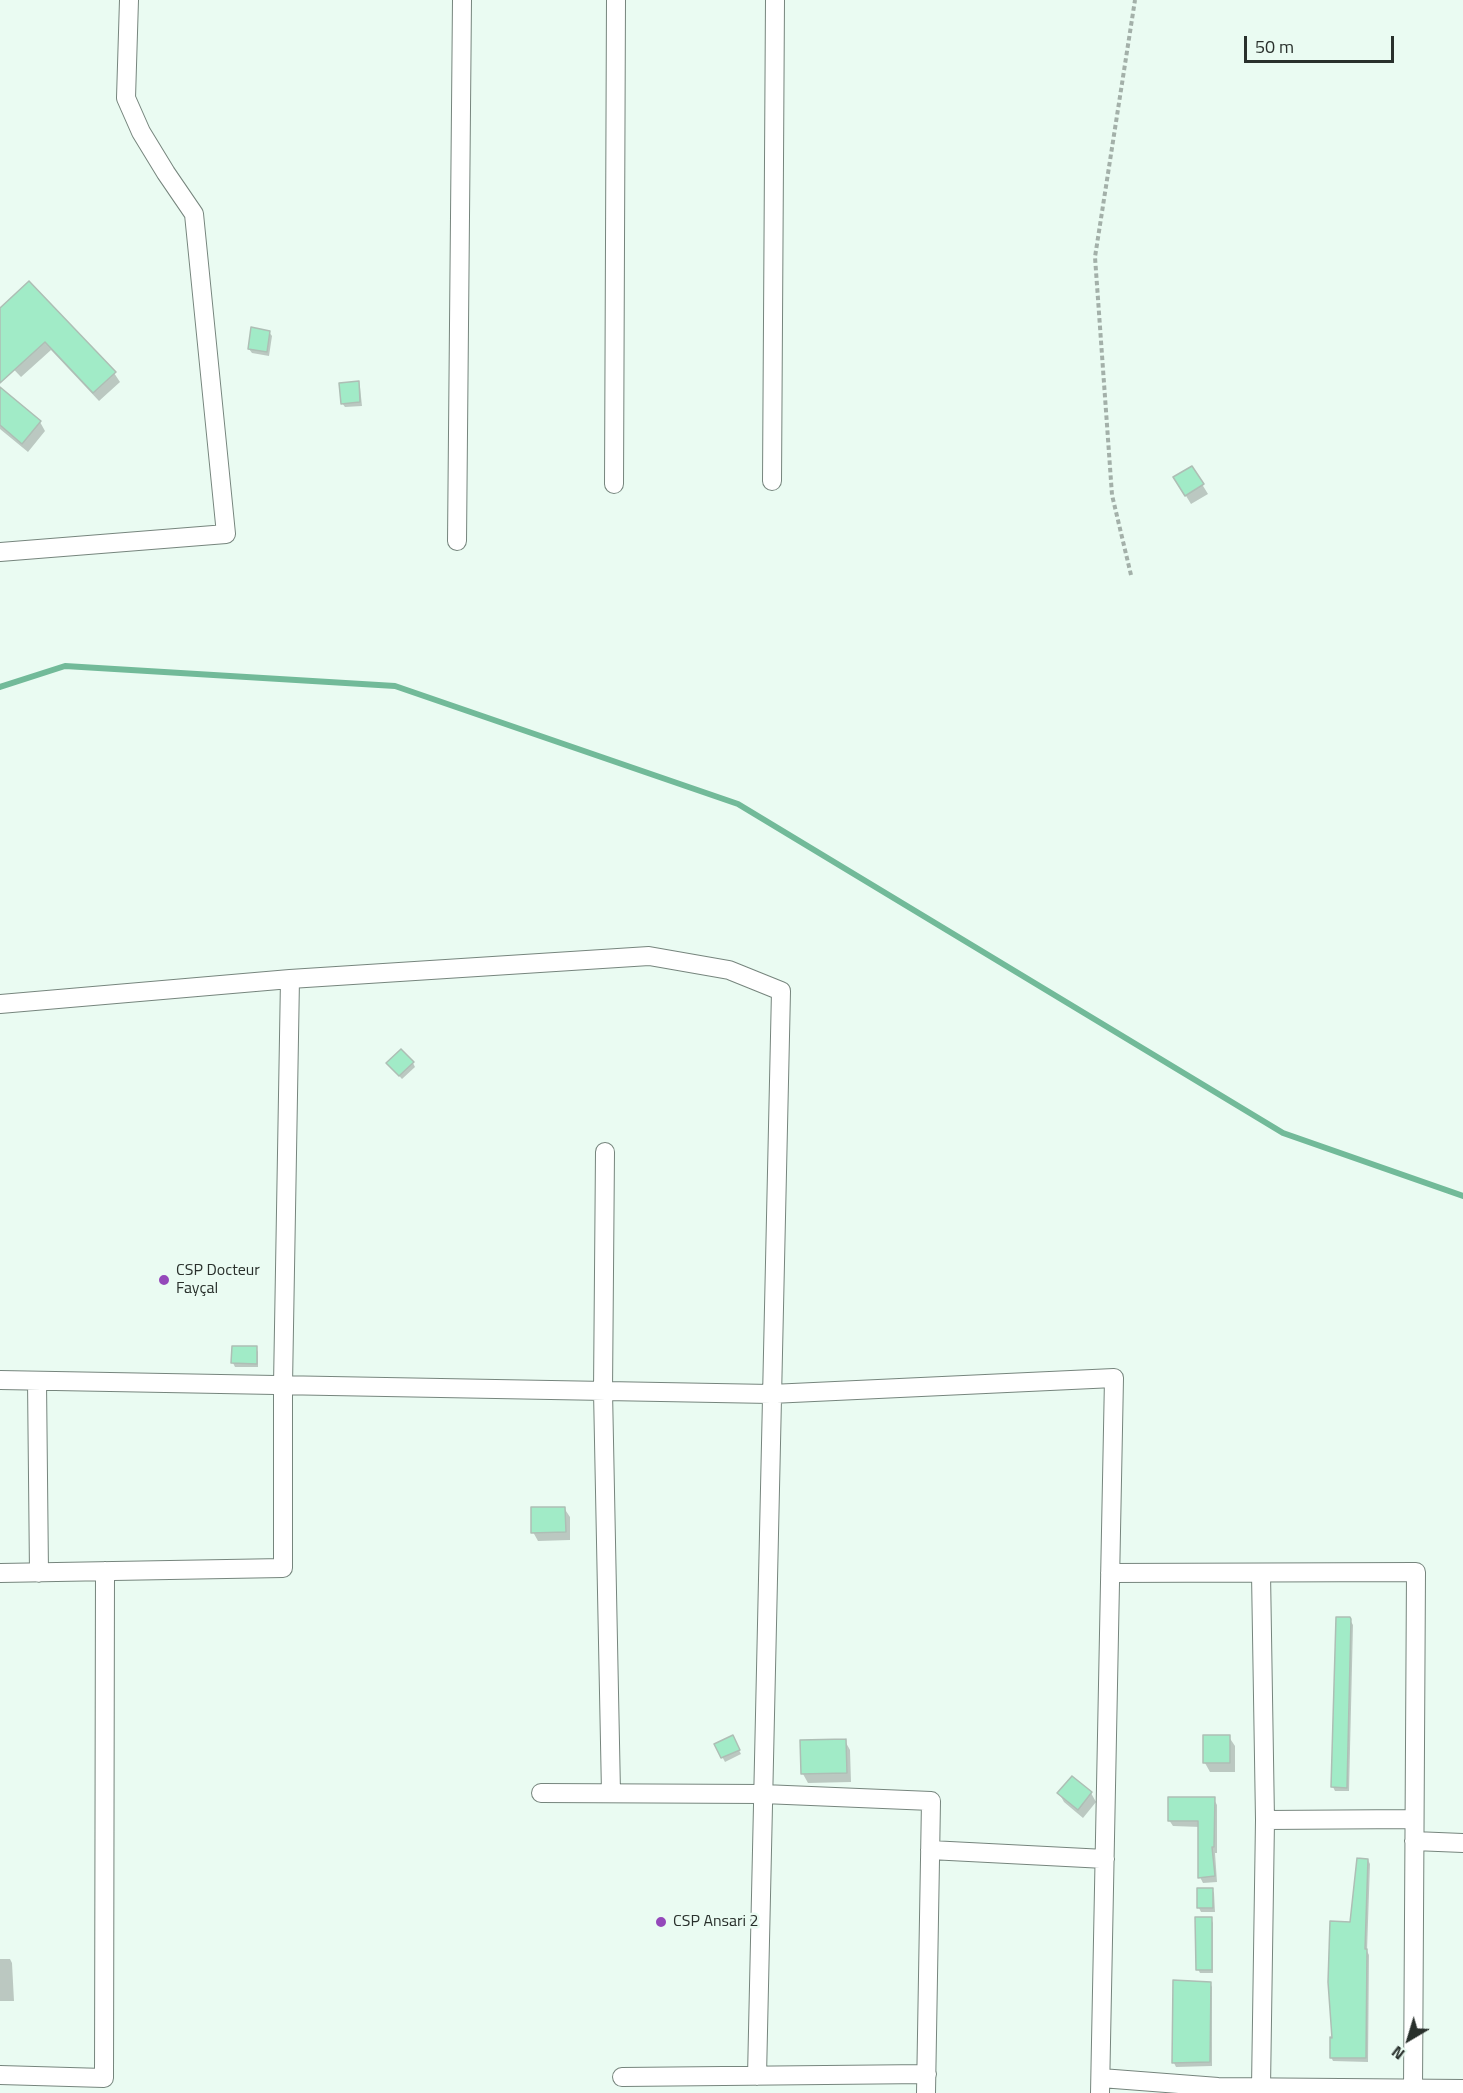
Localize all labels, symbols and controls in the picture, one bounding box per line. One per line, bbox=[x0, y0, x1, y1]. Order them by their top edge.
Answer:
scale bar bbox=[1247, 24, 1397, 62]
text: 50 m bbox=[1255, 33, 1294, 60]
place label: CSP Docteur Fayçal bbox=[176, 1261, 260, 1299]
marker: CSP Docteur Fayçal bbox=[157, 1273, 171, 1287]
place label: CSP Ansari 2 bbox=[673, 1912, 758, 1932]
marker: CSP Ansari 2 bbox=[654, 1915, 668, 1929]
north arrow bbox=[1379, 2009, 1439, 2069]
text: N bbox=[1386, 2040, 1410, 2066]

